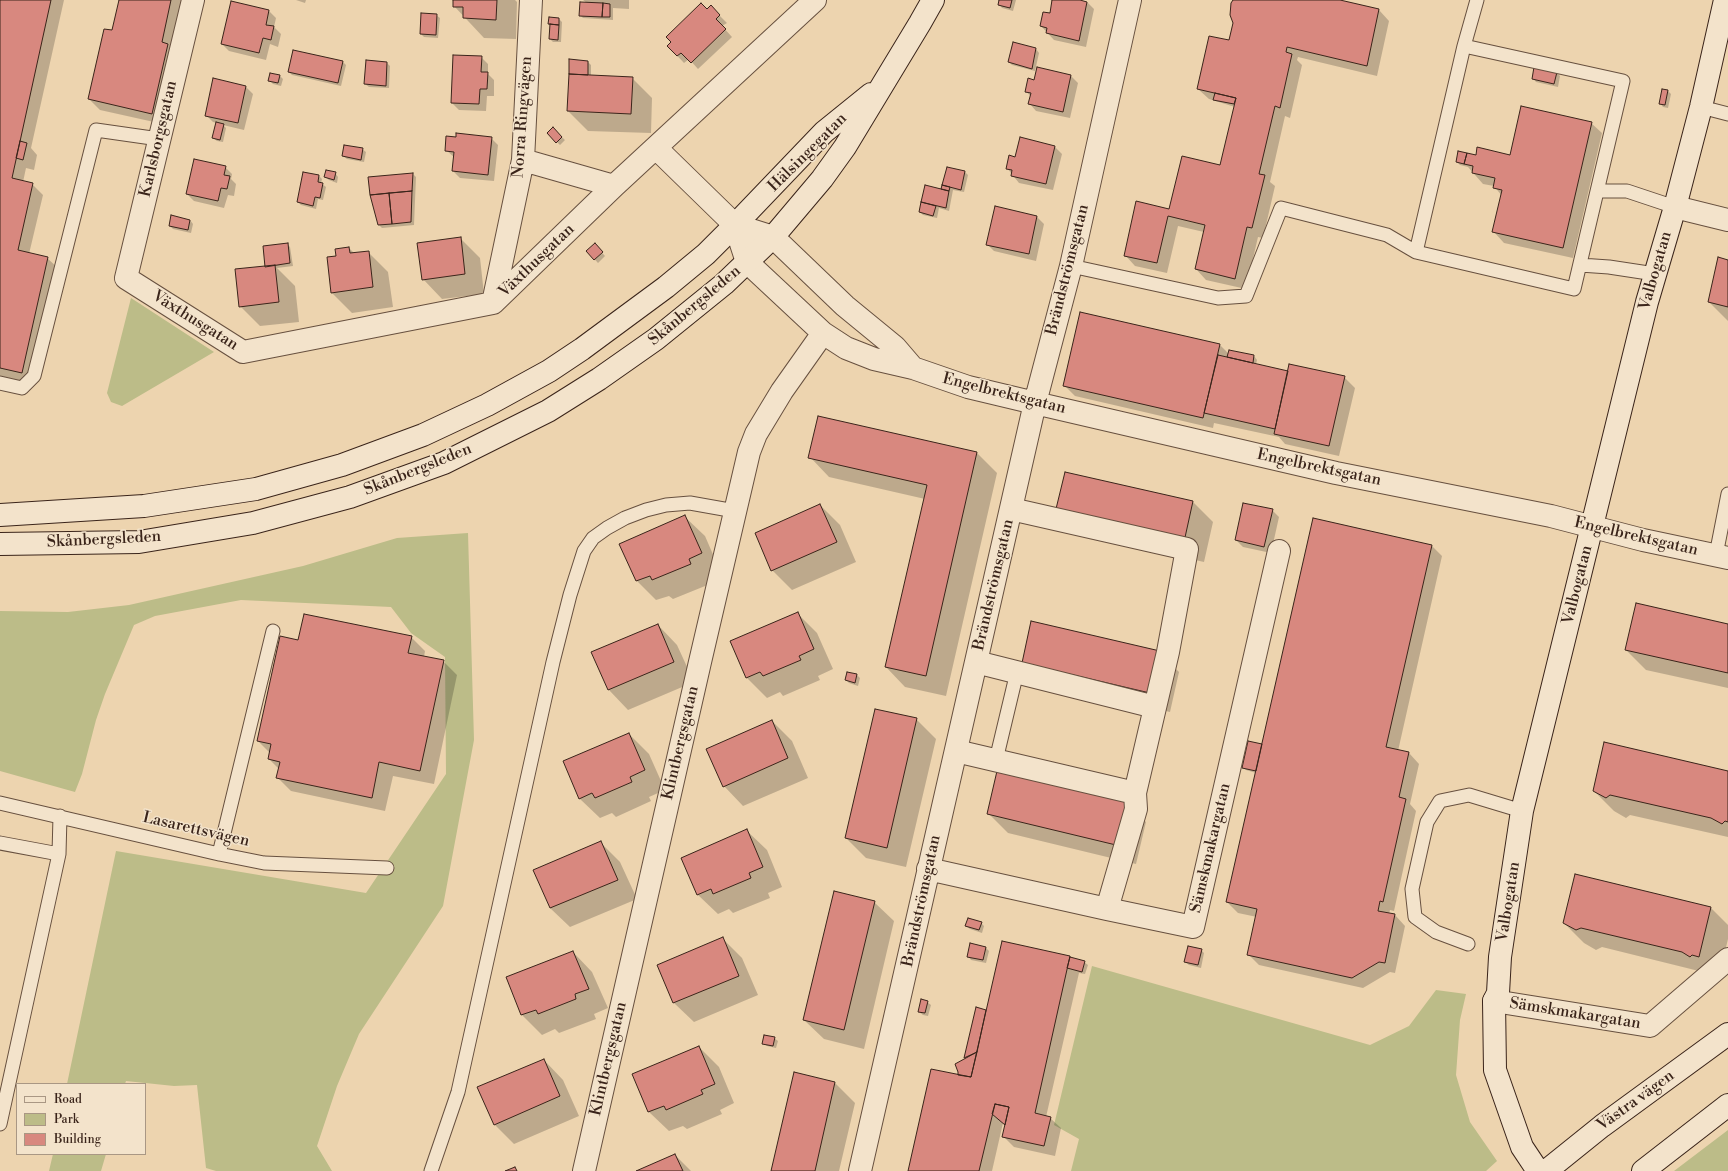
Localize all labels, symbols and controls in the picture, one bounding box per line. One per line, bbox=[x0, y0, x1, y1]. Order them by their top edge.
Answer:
street label: Norra Ringvägen bbox=[509, 55, 537, 179]
street label: Karlsborgsgatan bbox=[136, 79, 182, 199]
street label: Hälsingegatan bbox=[765, 110, 851, 196]
street label: Brändströmsgatan bbox=[1042, 203, 1094, 337]
street label: Växthusgatan bbox=[495, 220, 579, 302]
street label: Valbogatan bbox=[1636, 229, 1676, 313]
street label: Skånbergsleden bbox=[645, 262, 745, 350]
street label: Växthusgatan bbox=[148, 287, 242, 355]
street label: Engelbrektsgatan bbox=[940, 369, 1068, 419]
street label: Skånbergsleden bbox=[361, 440, 475, 500]
street label: Engelbrektsgatan bbox=[1255, 445, 1383, 491]
street label: Engelbrektsgatan bbox=[1572, 513, 1700, 561]
street label: Brändströmsgatan bbox=[970, 517, 1018, 653]
street label: Skånbergsleden bbox=[46, 527, 162, 553]
street label: Valbogatan bbox=[1559, 543, 1597, 627]
street label: Klintbergsgatan bbox=[659, 684, 703, 802]
street label: Sämskmakargatan bbox=[1187, 781, 1235, 915]
street label: Lasarettsvägen bbox=[141, 808, 251, 852]
street label: Brändströmsgatan bbox=[899, 833, 945, 969]
street label: Valbogatan bbox=[1493, 861, 1525, 943]
street label: Sämskmakargatan bbox=[1508, 994, 1642, 1034]
street label: Klintbergsgatan bbox=[587, 1000, 631, 1118]
street label: Västra vägen bbox=[1594, 1067, 1678, 1135]
legend bbox=[16, 1083, 146, 1155]
text: Road bbox=[54, 1092, 82, 1107]
text: Park bbox=[54, 1112, 79, 1127]
text: Building bbox=[54, 1132, 101, 1147]

